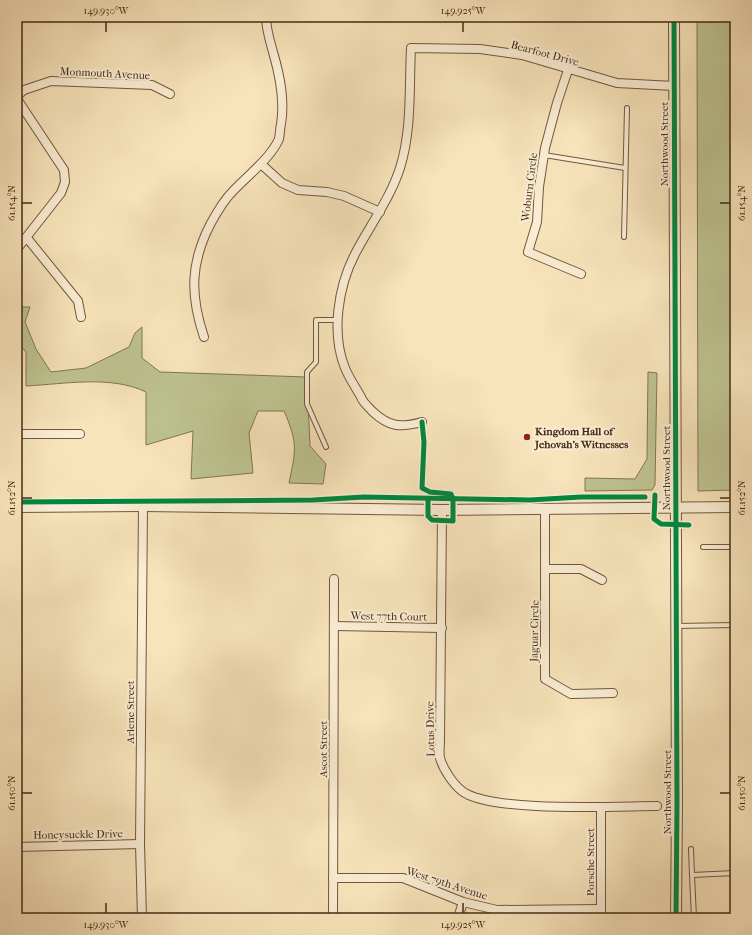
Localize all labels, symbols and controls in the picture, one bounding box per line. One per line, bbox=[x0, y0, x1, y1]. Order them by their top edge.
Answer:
text: 149.930°W bbox=[84, 5, 130, 17]
text: 149.925°W bbox=[441, 5, 487, 17]
street label: Bearfoot Drive bbox=[509, 38, 581, 69]
street label: Monmouth Avenue bbox=[59, 65, 151, 82]
street label: Northwood Street bbox=[658, 102, 671, 186]
street label: Woburn Circle bbox=[519, 151, 540, 223]
text: 61.154°N bbox=[6, 185, 18, 221]
text: 61.154°N bbox=[736, 185, 748, 221]
place label: Kingdom Hall of Jehovah’s Witnesses bbox=[534, 425, 628, 451]
street label: Northwood Street bbox=[660, 426, 673, 510]
marker: Kingdom Hall of Jehovah’s Witnesses bbox=[522, 432, 532, 442]
text: 61.152°N bbox=[6, 480, 18, 516]
text: 61.152°N bbox=[736, 480, 748, 516]
street label: Jaguar Circle bbox=[527, 599, 542, 663]
street label: West 77th Court bbox=[350, 609, 428, 624]
street label: Arlene Street bbox=[124, 680, 137, 745]
street label: Lotus Drive bbox=[424, 700, 437, 757]
street label: Ascot Street bbox=[317, 720, 330, 778]
street label: Northwood Street bbox=[661, 750, 674, 834]
text: 61.150°N bbox=[6, 775, 18, 811]
text: 61.150°N bbox=[736, 775, 748, 811]
street label: Honeysuckle Drive bbox=[33, 827, 124, 842]
street label: Porsche Street bbox=[584, 828, 597, 896]
street label: West 79th Avenue bbox=[404, 864, 490, 903]
text: 149.930°W bbox=[84, 919, 130, 931]
text: 149.925°W bbox=[441, 919, 487, 931]

